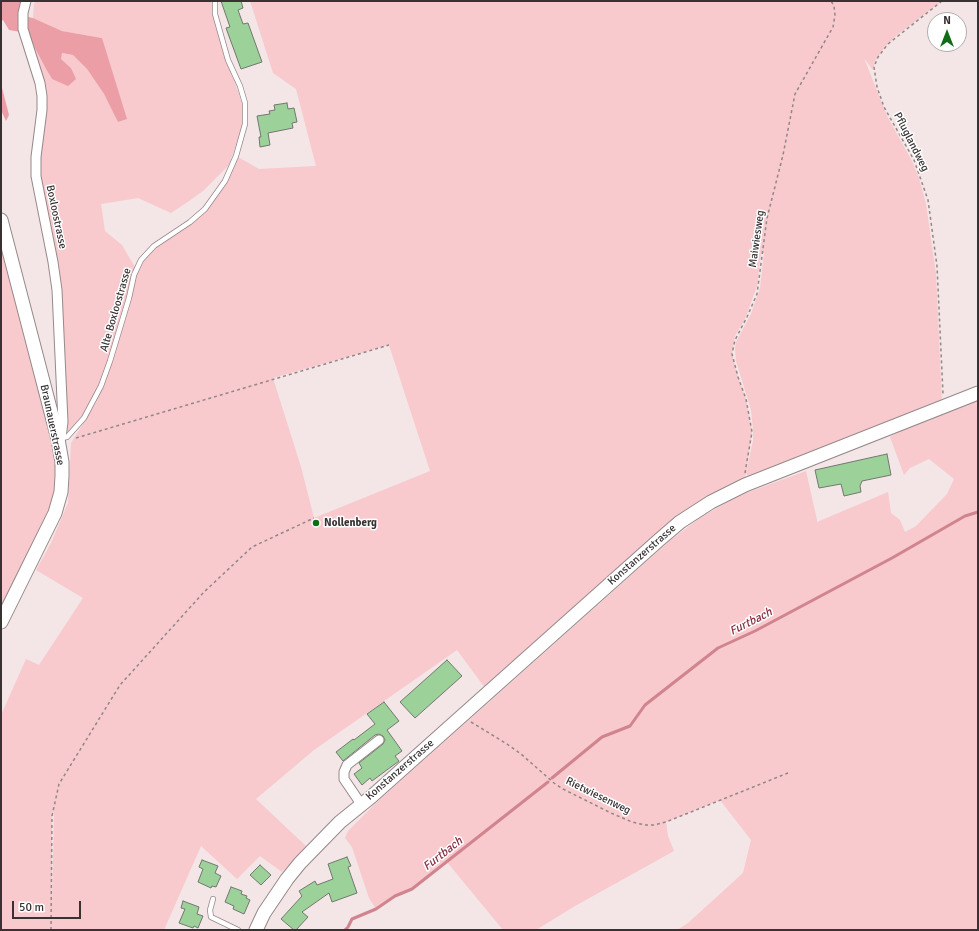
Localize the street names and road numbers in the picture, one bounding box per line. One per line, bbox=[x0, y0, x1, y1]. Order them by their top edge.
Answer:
street label: Pfluglandweg bbox=[890, 110, 932, 174]
street label: Boxloostrasse bbox=[43, 184, 69, 250]
street label: Maiwiesweg bbox=[746, 209, 768, 269]
street label: Alte Boxloostrasse bbox=[98, 267, 134, 353]
street label: Braunauerstrasse bbox=[37, 383, 67, 467]
street label: Konstanzerstrasse bbox=[605, 522, 679, 588]
street label: Konstanzerstrasse bbox=[363, 737, 437, 803]
street label: Rietwiesenweg bbox=[563, 775, 633, 817]

